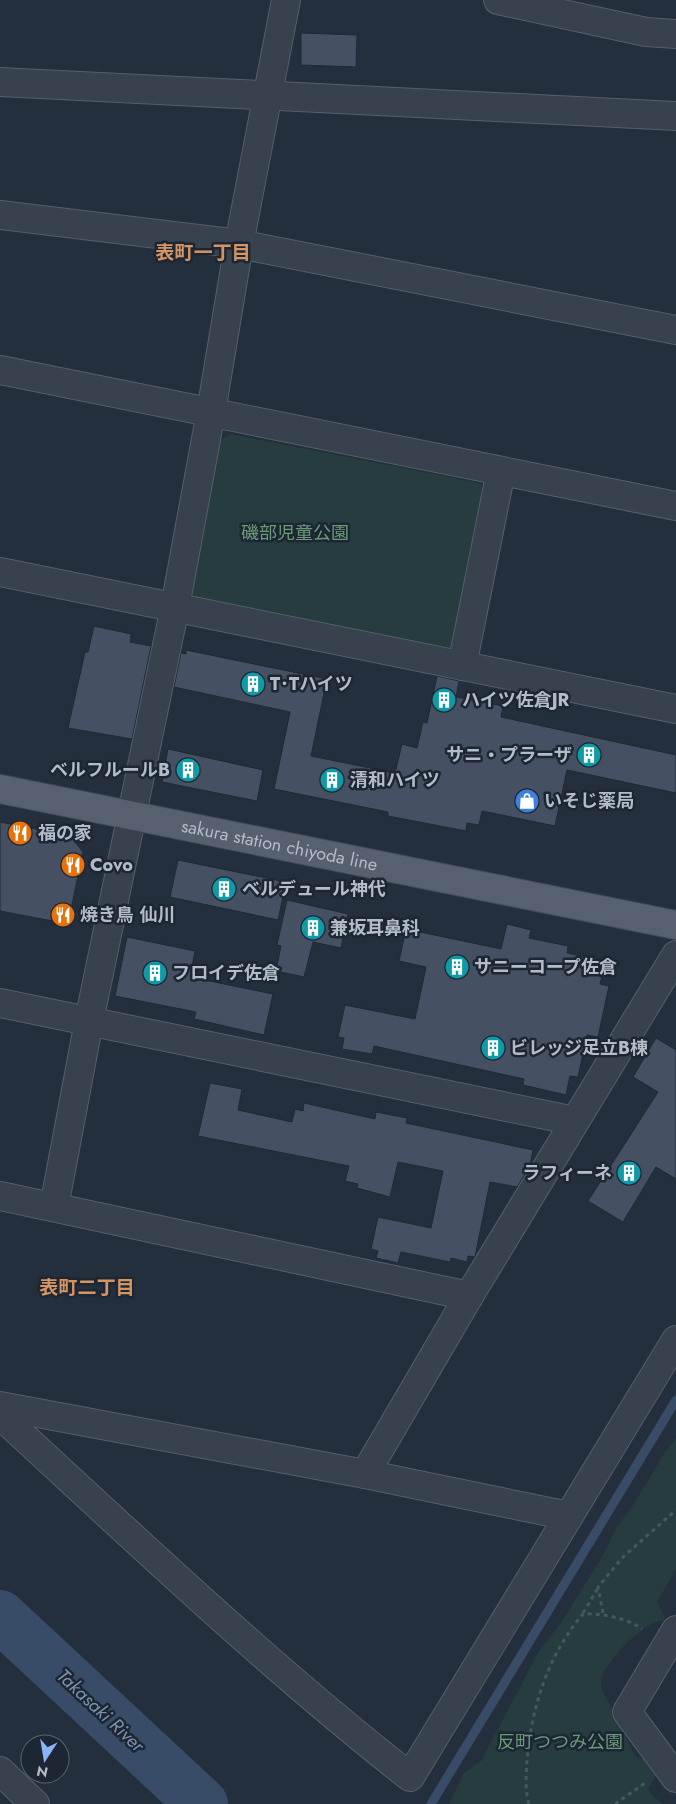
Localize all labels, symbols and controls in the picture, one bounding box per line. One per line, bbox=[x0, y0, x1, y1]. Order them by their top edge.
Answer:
district label: 表町一丁目 bbox=[155, 239, 251, 266]
park label: 磯部児童公園 bbox=[241, 520, 349, 546]
building icon: T･Tハイツ bbox=[240, 671, 266, 697]
place label: T･Tハイツ bbox=[270, 671, 353, 697]
building icon: ハイツ佐倉JR bbox=[431, 687, 457, 713]
place label: ハイツ佐倉JR bbox=[462, 687, 570, 713]
place label: サニ・プラーザ bbox=[446, 742, 572, 768]
building icon: サニ・プラーザ bbox=[576, 742, 602, 768]
place label: ベルフルールB bbox=[50, 757, 170, 783]
building icon: ベルフルールB bbox=[175, 757, 201, 783]
building icon: 清和ハイツ bbox=[319, 767, 345, 793]
place label: 清和ハイツ bbox=[350, 767, 440, 793]
shop icon: いそじ薬局 bbox=[514, 788, 540, 814]
place label: いそじ薬局 bbox=[544, 788, 634, 814]
street label: sakura station chiyoda line bbox=[179, 813, 380, 878]
restaurant icon: 福の家 bbox=[7, 820, 33, 846]
place label: 福の家 bbox=[38, 820, 92, 846]
restaurant icon: Covo bbox=[60, 852, 86, 878]
place label: Covo bbox=[90, 852, 133, 878]
building icon: ベルデュール神代 bbox=[211, 876, 237, 902]
place label: ベルデュール神代 bbox=[242, 876, 386, 902]
restaurant icon: 焼き鳥 仙川 bbox=[50, 902, 76, 928]
place label: 焼き鳥 仙川 bbox=[80, 902, 175, 928]
building icon: 兼坂耳鼻科 bbox=[300, 915, 326, 941]
place label: 兼坂耳鼻科 bbox=[330, 915, 420, 941]
building icon: サニーコープ佐倉 bbox=[444, 954, 470, 980]
place label: サニーコープ佐倉 bbox=[474, 954, 617, 980]
building icon: フロイデ佐倉 bbox=[142, 960, 168, 986]
place label: フロイデ佐倉 bbox=[172, 960, 280, 986]
building icon: ビレッジ足立B棟 bbox=[480, 1035, 506, 1061]
place label: ビレッジ足立B棟 bbox=[510, 1035, 648, 1061]
place label: ラフィーネ bbox=[522, 1160, 612, 1186]
building icon: ラフィーネ bbox=[616, 1160, 642, 1186]
district label: 表町二丁目 bbox=[39, 1274, 135, 1301]
water label: Takasaki River bbox=[51, 1663, 152, 1759]
park label: 反町つつみ公園 bbox=[497, 1729, 623, 1755]
north arrow bbox=[20, 1734, 70, 1784]
text: N bbox=[35, 1761, 50, 1783]

